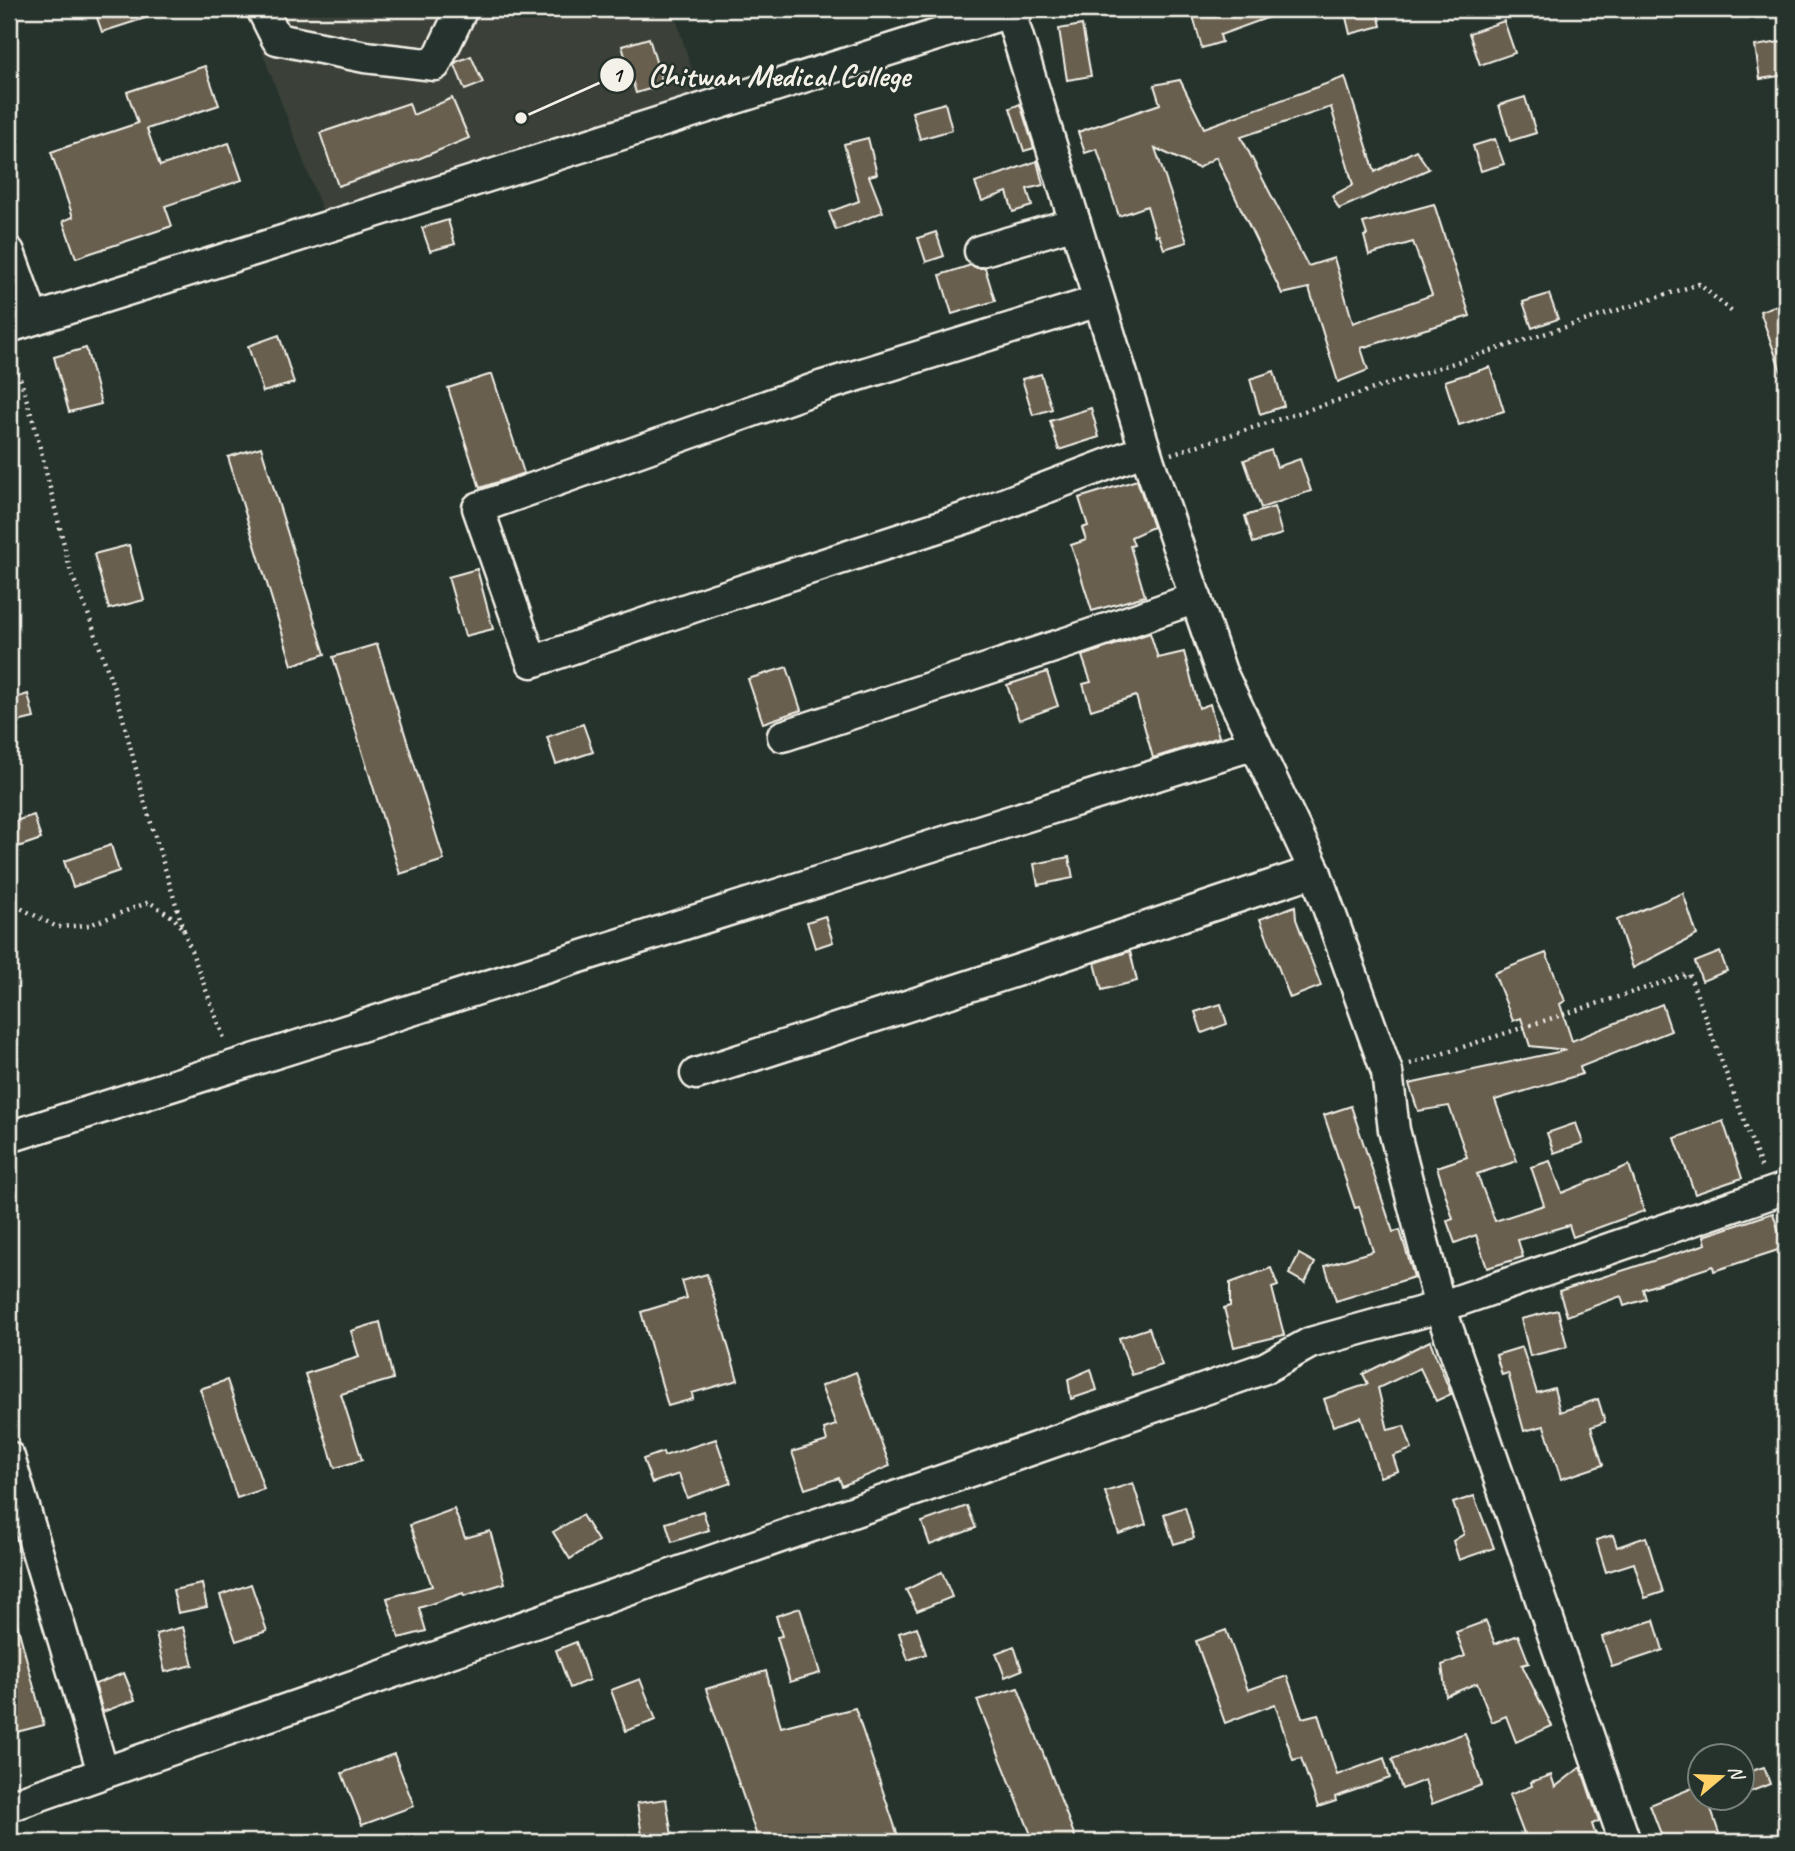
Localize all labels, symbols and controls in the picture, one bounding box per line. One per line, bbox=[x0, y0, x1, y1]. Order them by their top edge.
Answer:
callout: Chitwan Medical College bbox=[599, 48, 924, 101]
text: Chitwan Medical College bbox=[648, 55, 913, 96]
text: 1 bbox=[612, 62, 624, 88]
north arrow bbox=[1686, 1742, 1756, 1812]
text: N bbox=[1723, 1762, 1750, 1784]

